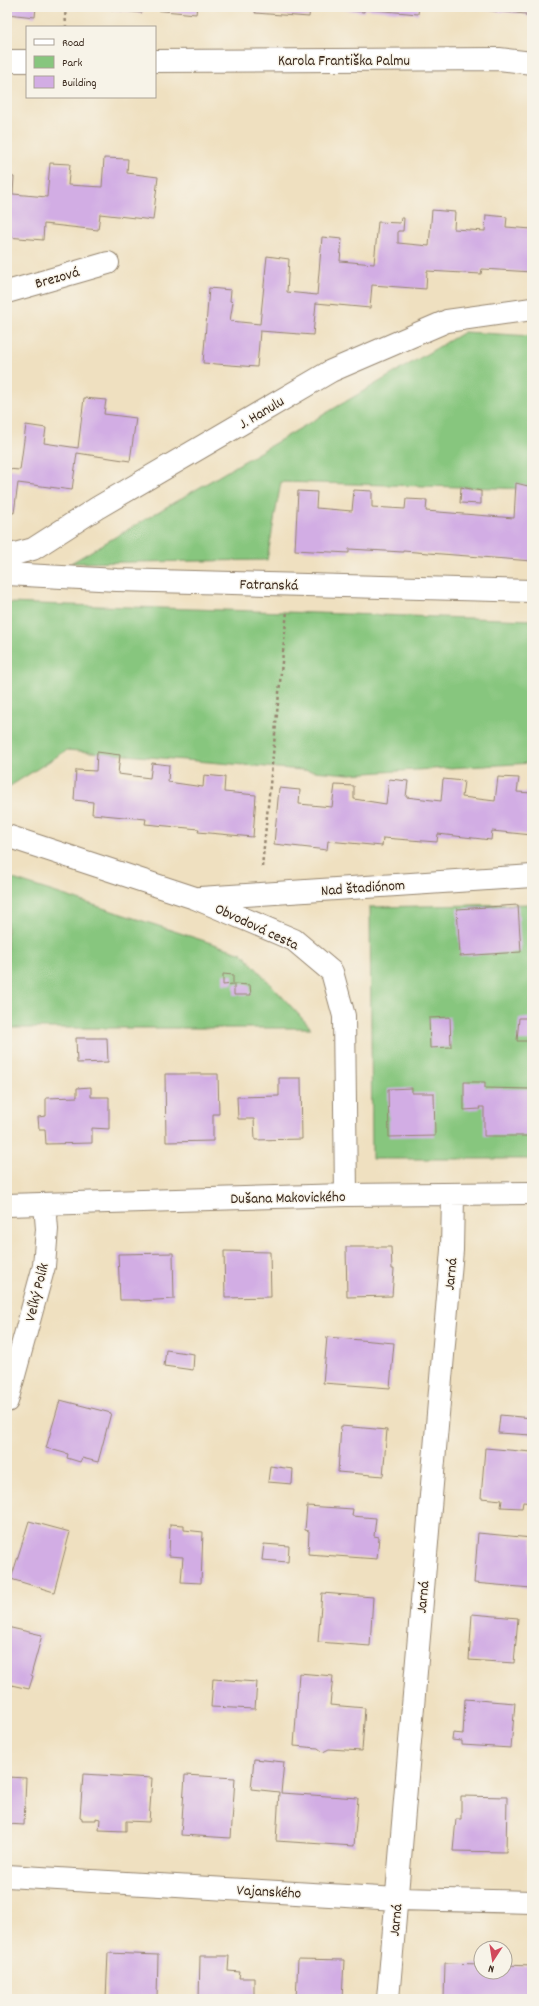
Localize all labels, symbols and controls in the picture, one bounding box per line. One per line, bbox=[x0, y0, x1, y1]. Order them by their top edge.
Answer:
legend bbox=[26, 26, 156, 98]
text: Road bbox=[62, 35, 84, 52]
street label: Karola Františka Palmu bbox=[278, 51, 410, 73]
text: Park bbox=[62, 55, 83, 72]
text: Building bbox=[62, 75, 97, 92]
street label: Brezová bbox=[33, 262, 83, 296]
street label: J. Hanulu bbox=[235, 392, 289, 436]
street label: Fatranská bbox=[239, 574, 299, 598]
street label: Nad štadiónom bbox=[320, 875, 406, 903]
street label: Obvodová cesta bbox=[211, 899, 303, 957]
street label: Dušana Makovického bbox=[230, 1187, 346, 1211]
street label: Jarná bbox=[440, 1257, 464, 1291]
street label: Veľký Polík bbox=[20, 1261, 56, 1324]
street label: Jarná bbox=[412, 1580, 436, 1614]
street label: Vajanského bbox=[236, 1880, 302, 1906]
street label: Jarná bbox=[385, 1903, 409, 1937]
north arrow bbox=[473, 1940, 513, 1980]
text: N bbox=[486, 1959, 496, 1976]

